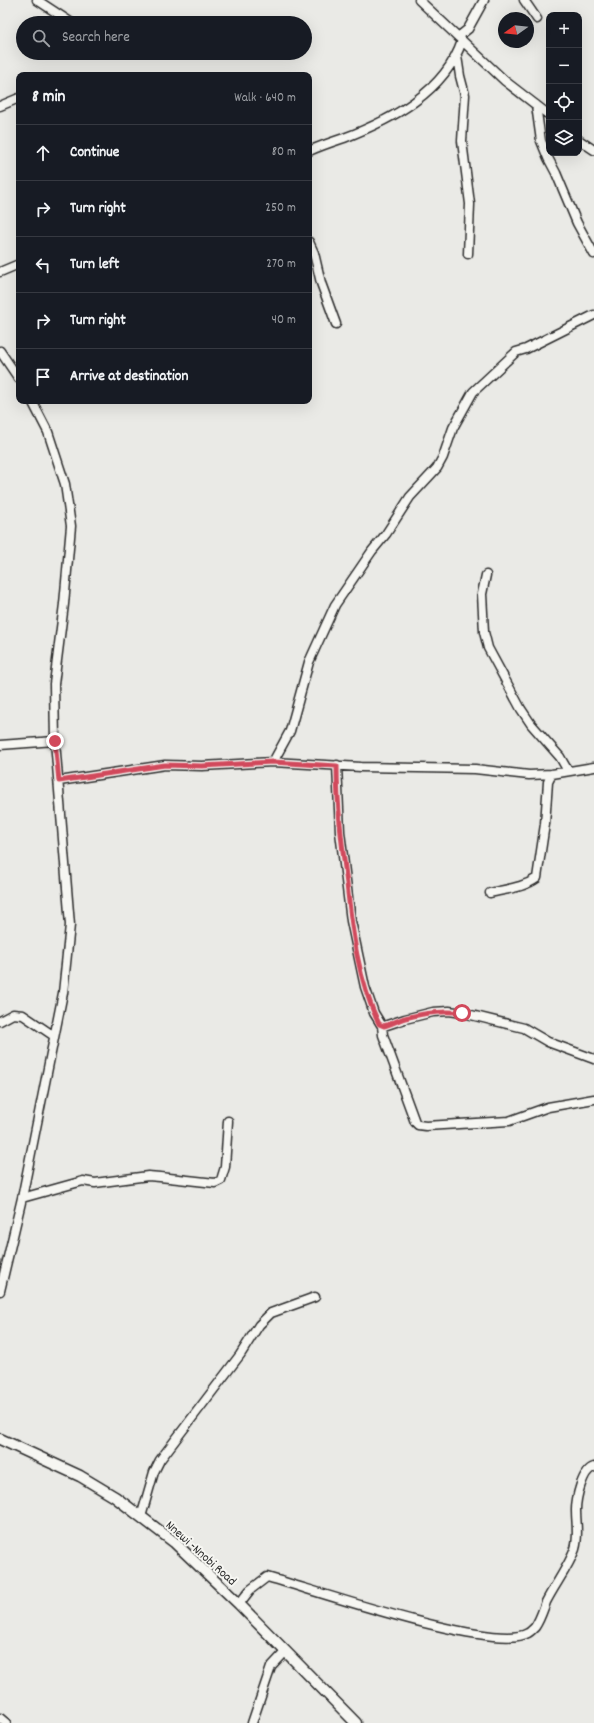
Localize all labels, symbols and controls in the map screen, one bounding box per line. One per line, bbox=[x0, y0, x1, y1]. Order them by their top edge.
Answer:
north arrow bbox=[498, 12, 534, 48]
map controls bbox=[546, 12, 582, 156]
button: + bbox=[546, 12, 582, 48]
search box bbox=[16, 16, 312, 60]
icon: search bbox=[30, 27, 52, 49]
text: Search here bbox=[62, 27, 130, 49]
button: − bbox=[546, 48, 582, 84]
button: locate bbox=[546, 84, 582, 120]
text: 8 min bbox=[32, 86, 65, 110]
text: Walk · 640 m bbox=[234, 89, 296, 108]
button: layers bbox=[546, 120, 582, 156]
icon: ahead bbox=[32, 142, 54, 164]
text: Continue bbox=[70, 142, 119, 164]
text: 80 m bbox=[272, 143, 296, 162]
icon: right bbox=[32, 198, 54, 220]
text: Turn right bbox=[70, 198, 126, 220]
text: 250 m bbox=[265, 199, 296, 218]
icon: left bbox=[32, 254, 54, 276]
text: Turn left bbox=[70, 254, 119, 276]
text: 270 m bbox=[266, 255, 296, 274]
icon: right bbox=[32, 310, 54, 332]
text: Turn right bbox=[70, 310, 126, 332]
text: 40 m bbox=[272, 311, 296, 330]
icon: arrive bbox=[32, 366, 54, 388]
text: Arrive at destination bbox=[70, 366, 188, 388]
route end bbox=[46, 732, 64, 750]
route start bbox=[453, 1004, 471, 1022]
street label: Nnewi -Nnobi Road bbox=[161, 1517, 240, 1591]

